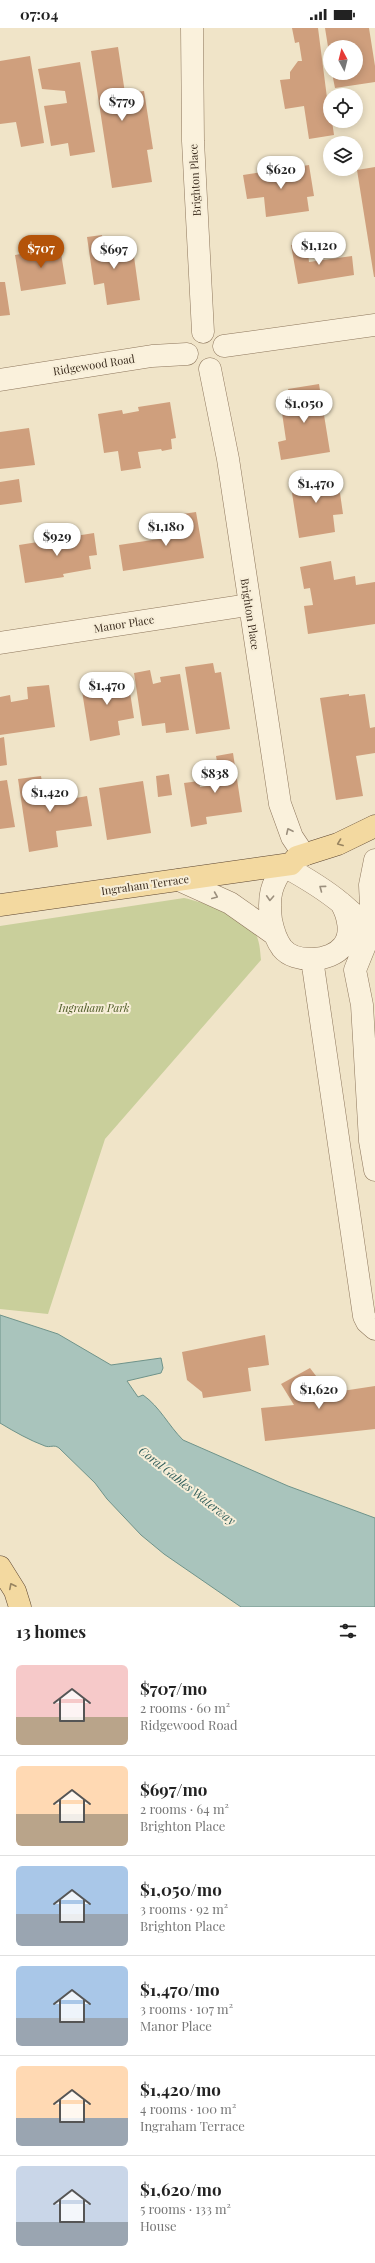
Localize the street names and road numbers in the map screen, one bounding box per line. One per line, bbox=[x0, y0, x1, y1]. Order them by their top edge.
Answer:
street label: Brighton Place bbox=[185, 143, 204, 217]
street label: Ridgewood Road bbox=[52, 351, 136, 378]
street label: Brighton Place bbox=[237, 577, 264, 651]
street label: Manor Place bbox=[93, 611, 156, 636]
street label: Ingraham Terrace bbox=[100, 871, 190, 898]

